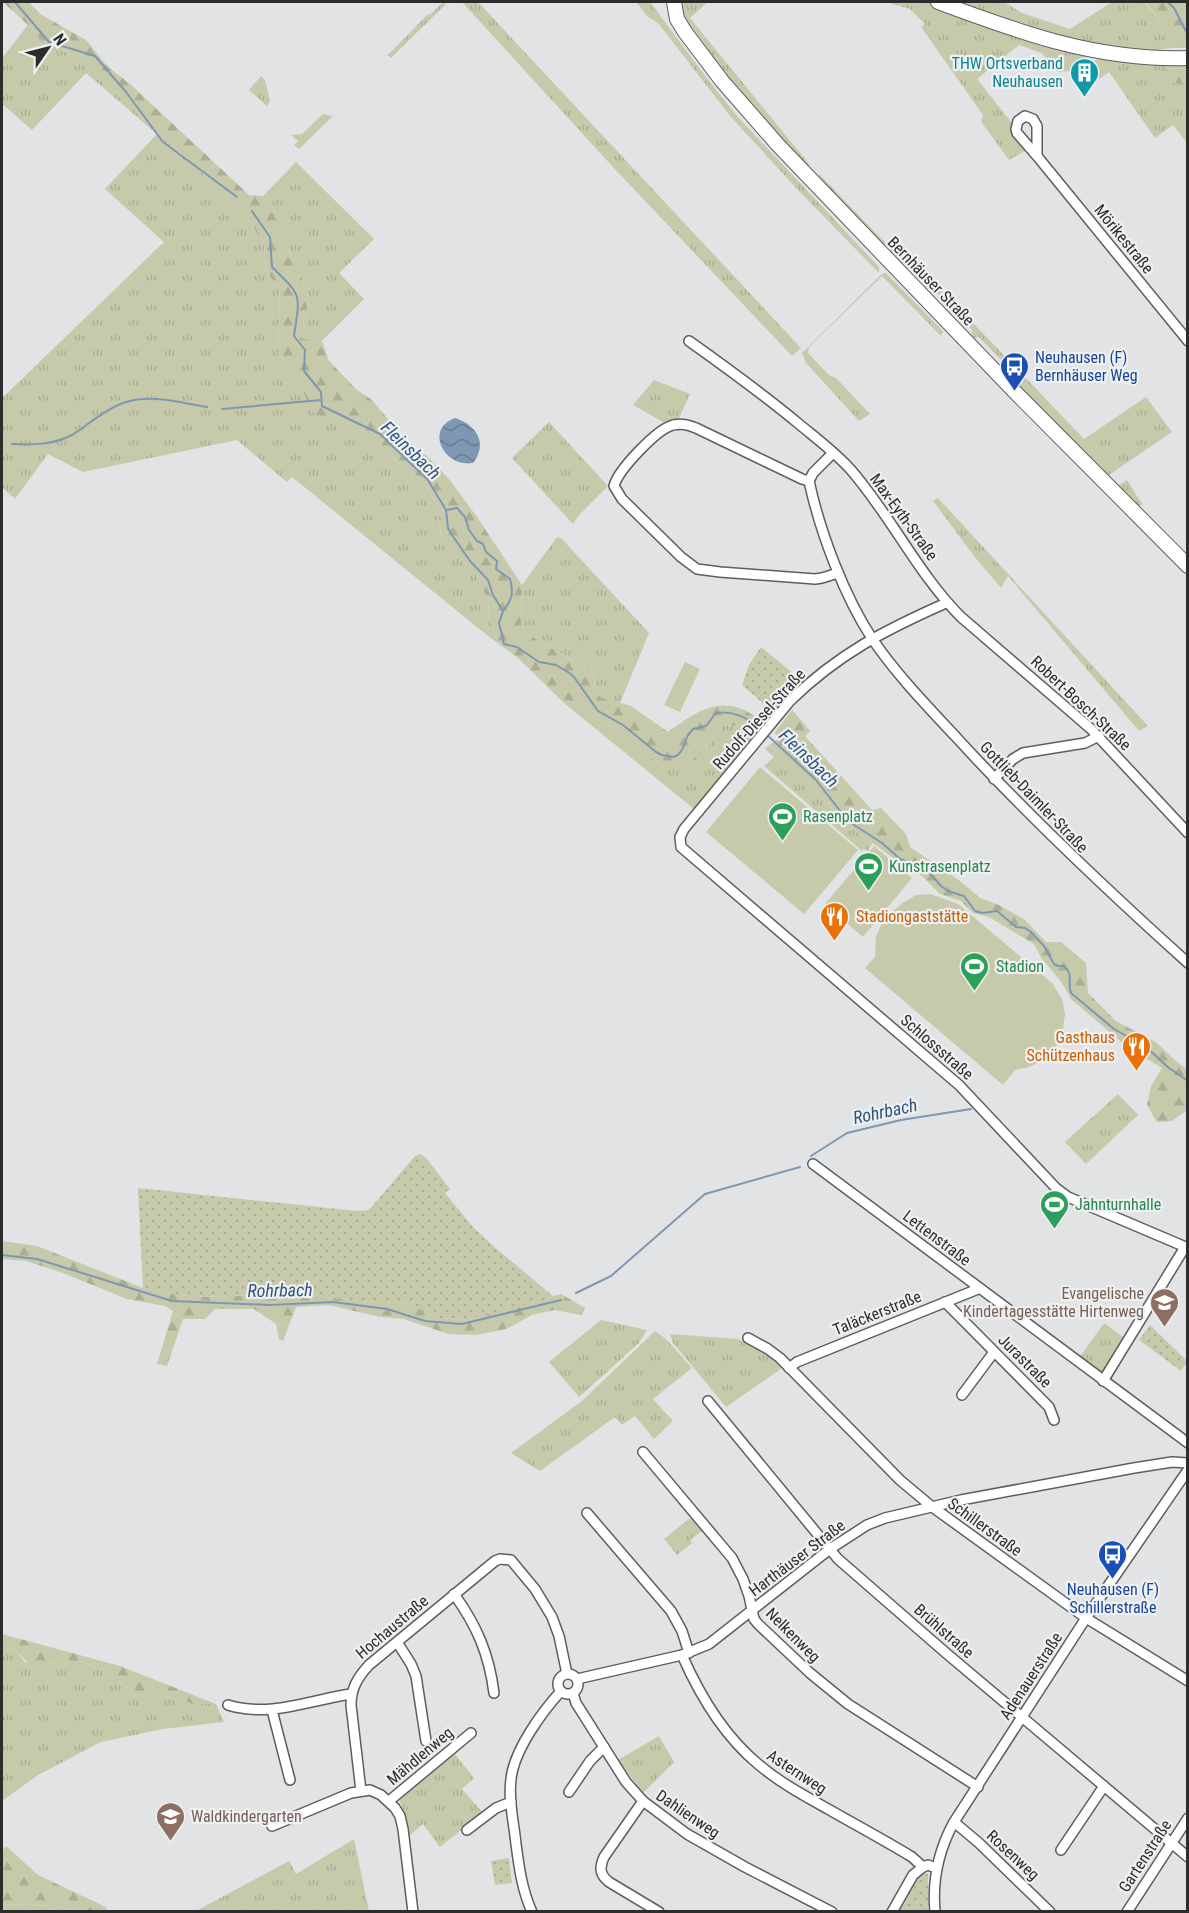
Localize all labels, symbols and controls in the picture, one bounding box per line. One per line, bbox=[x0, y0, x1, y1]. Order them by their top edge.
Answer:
north arrow bbox=[18, 18, 78, 78]
text: N bbox=[49, 30, 70, 49]
place label: THW Ortsverband Neuhausen bbox=[952, 54, 1063, 91]
building icon: THW Ortsverband Neuhausen bbox=[1068, 56, 1100, 98]
street label: Mörikestraße bbox=[1090, 201, 1158, 277]
street label: Bernhäuser Straße bbox=[884, 233, 978, 329]
place label: Neuhausen (F) Bernhäuser Weg bbox=[1035, 348, 1138, 385]
bus stop icon: Neuhausen (F) Bernhäuser Weg bbox=[998, 350, 1030, 392]
water label: Fleinsbach bbox=[377, 417, 445, 483]
street label: Max-Eyth-Straße bbox=[866, 470, 942, 564]
street label: Robert-Bosch-Straße bbox=[1027, 652, 1135, 754]
street label: Rudolf-Diesel-Straße bbox=[709, 665, 809, 773]
water label: Fleinsbach bbox=[775, 725, 843, 791]
street label: Gottlieb-Daimler-Straße bbox=[976, 737, 1092, 857]
sports icon: Rasenplatz bbox=[766, 800, 798, 842]
place label: Rasenplatz bbox=[803, 807, 873, 826]
sports icon: Kunstrasenplatz bbox=[852, 850, 884, 892]
place label: Kunstrasenplatz bbox=[889, 857, 991, 876]
restaurant icon: Stadiongaststätte bbox=[819, 900, 851, 942]
place label: Stadiongaststätte bbox=[856, 907, 968, 926]
sports icon: Stadion bbox=[959, 950, 991, 992]
place label: Stadion bbox=[996, 957, 1044, 976]
street label: Schlossstraße bbox=[897, 1010, 977, 1084]
place label: Gasthaus Schützenhaus bbox=[1027, 1028, 1115, 1065]
restaurant icon: Gasthaus Schützenhaus bbox=[1120, 1030, 1152, 1072]
water label: Rohrbach bbox=[851, 1094, 919, 1128]
sports icon: Jahnturnhalle bbox=[1038, 1188, 1070, 1230]
place label: Jahnturnhalle bbox=[1075, 1195, 1161, 1214]
street label: Lettenstraße bbox=[899, 1206, 975, 1270]
water label: Rohrbach bbox=[247, 1279, 313, 1301]
place label: Evangelische Kindertagesstätte Hirtenweg bbox=[963, 1284, 1144, 1321]
school or university icon: Evangelische Kindertagesstätte Hirtenweg bbox=[1149, 1286, 1181, 1328]
street label: Taläckerstraße bbox=[830, 1287, 924, 1339]
street label: Jurastraße bbox=[994, 1330, 1056, 1392]
street label: Schillerstraße bbox=[944, 1494, 1026, 1560]
street label: Harthäuser Straße bbox=[745, 1516, 849, 1600]
bus stop icon: Neuhausen (F) Schillerstraße bbox=[1097, 1538, 1129, 1580]
place label: Neuhausen (F) Schillerstraße bbox=[1067, 1580, 1159, 1617]
street label: Hochaustraße bbox=[352, 1591, 432, 1663]
street label: Brühlstraße bbox=[910, 1600, 978, 1662]
street label: Nelkenweg bbox=[762, 1604, 824, 1666]
street label: Adenauerstraße bbox=[996, 1629, 1066, 1723]
street label: Mähdlenweg bbox=[383, 1723, 457, 1789]
street label: Asternweg bbox=[764, 1746, 830, 1798]
street label: Dahlienweg bbox=[652, 1786, 724, 1842]
school or university icon: Waldkindergarten bbox=[154, 1800, 186, 1842]
place label: Waldkindergarten bbox=[191, 1807, 302, 1826]
street label: Gartenstraße bbox=[1115, 1816, 1175, 1896]
street label: Rosenweg bbox=[983, 1826, 1043, 1884]

